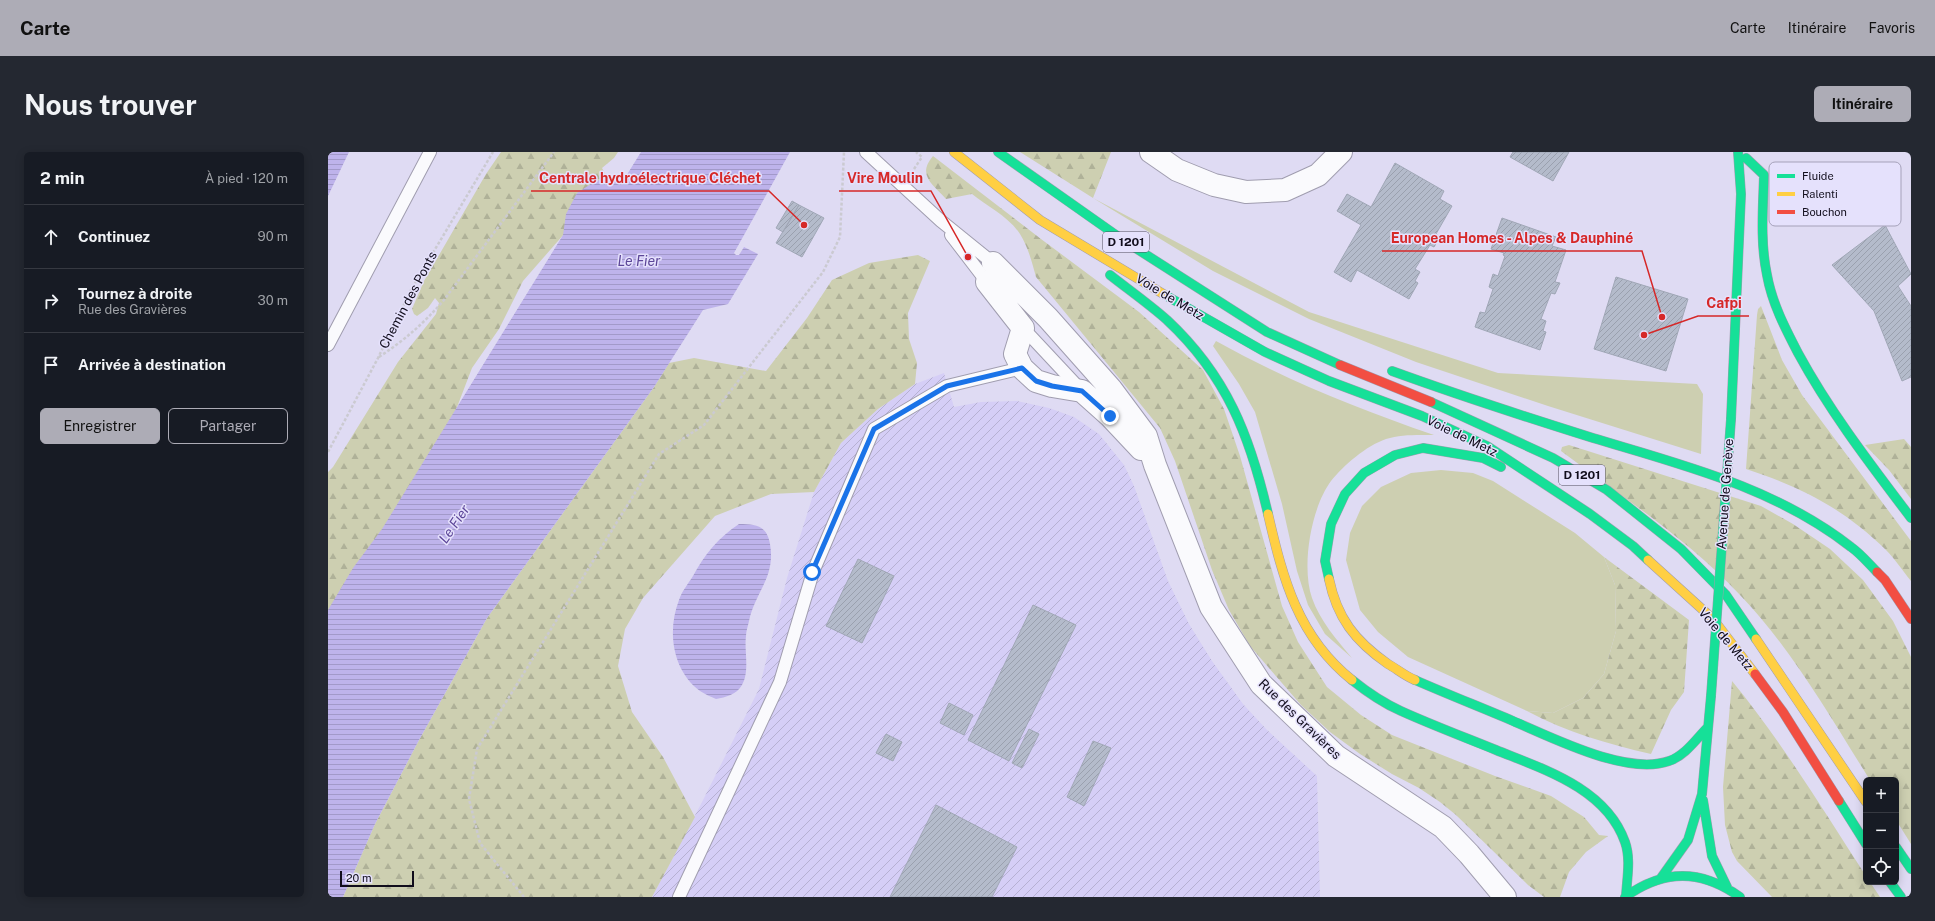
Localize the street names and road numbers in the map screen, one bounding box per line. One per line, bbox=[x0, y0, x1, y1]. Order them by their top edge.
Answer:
road number: D 1201 bbox=[1103, 232, 1149, 252]
street label: Chemin des Ponts bbox=[376, 249, 440, 351]
street label: Voie de Metz bbox=[1133, 271, 1207, 323]
street label: Voie de Metz bbox=[1424, 412, 1500, 460]
street label: Avenue de Genève bbox=[1714, 438, 1736, 550]
road number: D 1201 bbox=[1559, 465, 1605, 485]
street label: Voie de Metz bbox=[1696, 605, 1756, 673]
street label: Rue des Gravières bbox=[1256, 676, 1344, 762]

